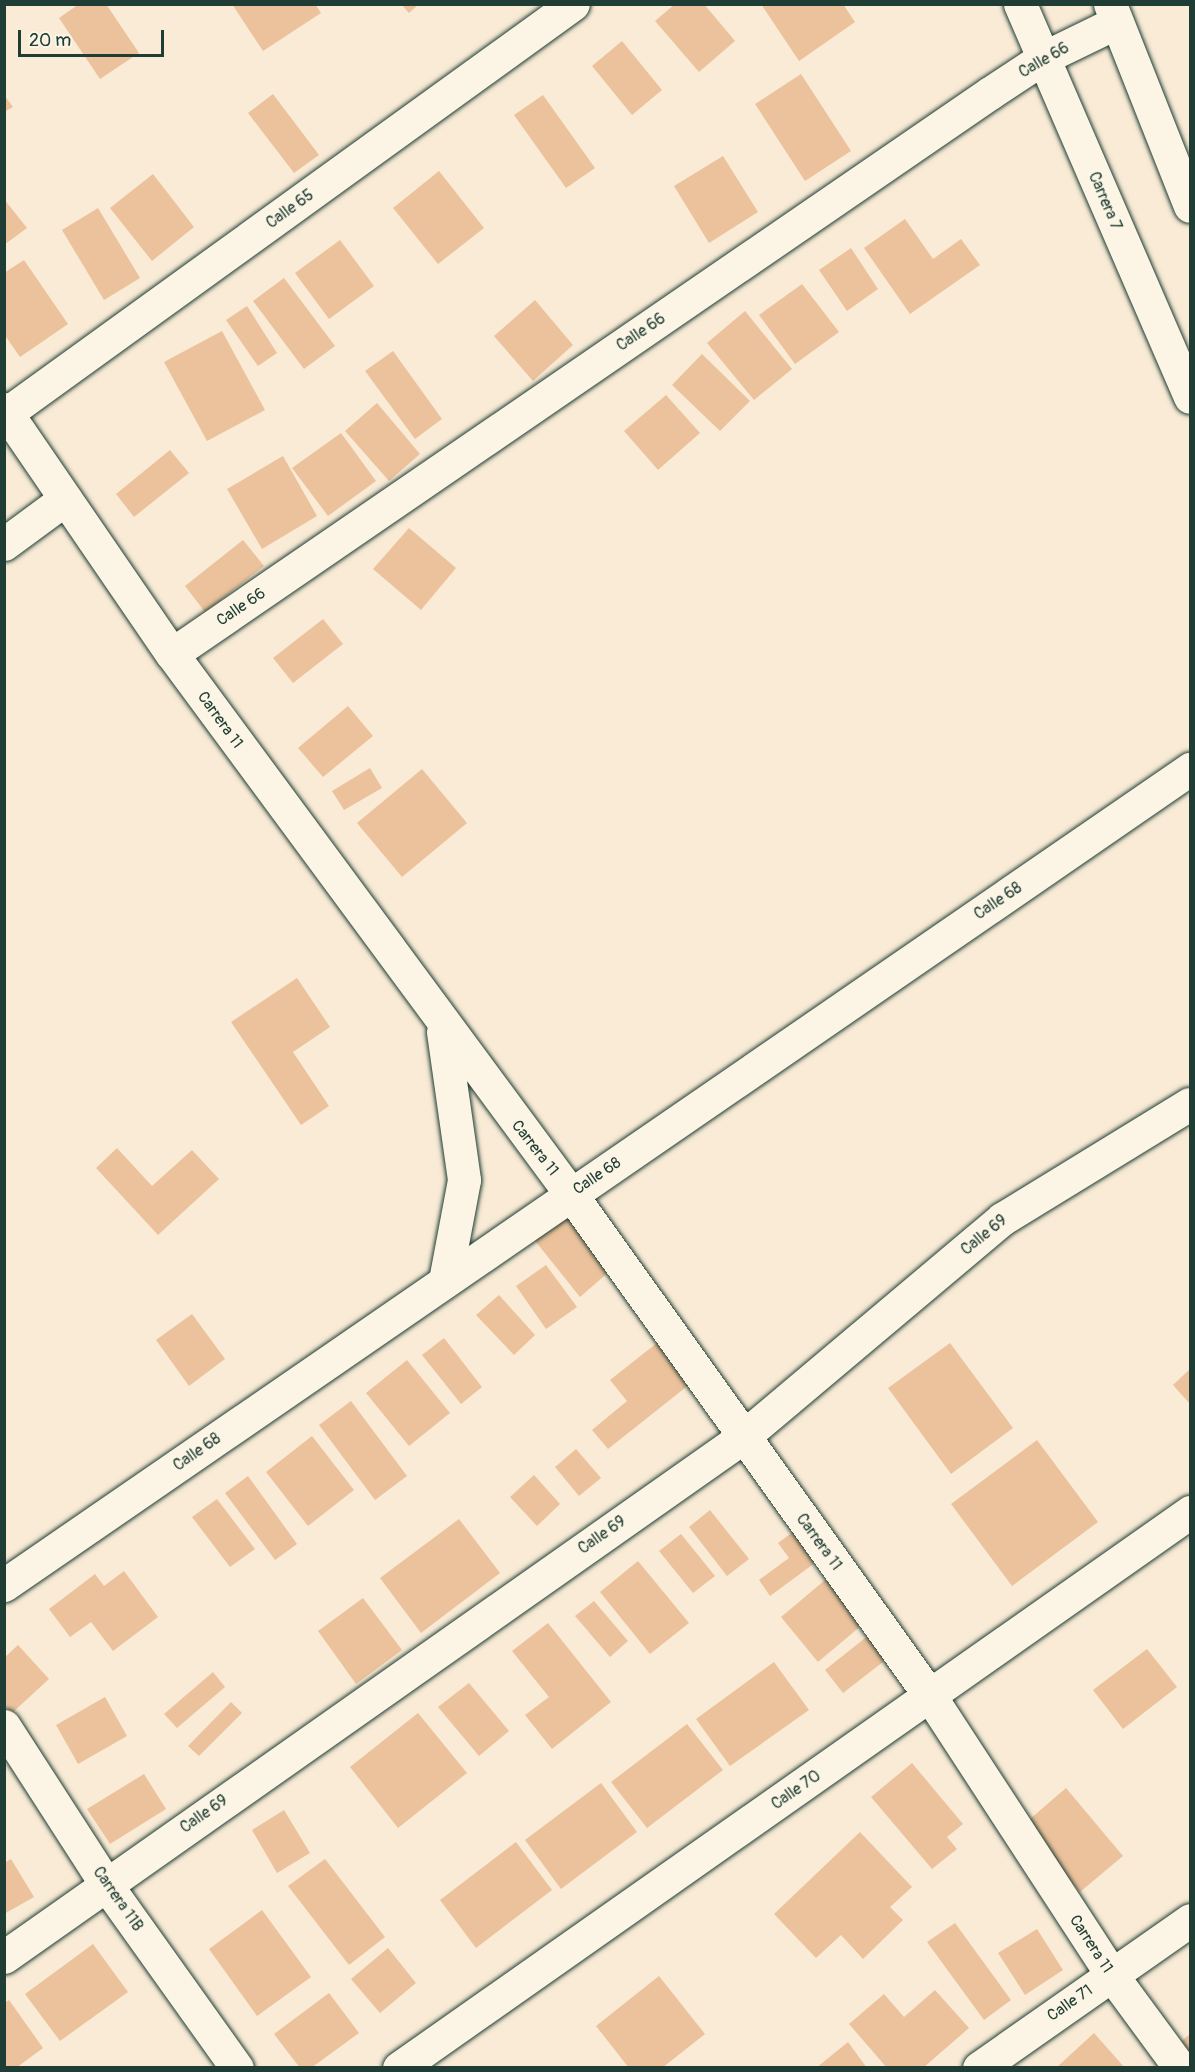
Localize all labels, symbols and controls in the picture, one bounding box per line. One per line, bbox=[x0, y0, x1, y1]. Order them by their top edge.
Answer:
scale bar bbox=[21, 18, 166, 56]
text: 20 m bbox=[29, 29, 71, 52]
street label: Calle 66 bbox=[1015, 38, 1073, 82]
street label: Carrera 7 bbox=[1084, 169, 1126, 233]
street label: Calle 65 bbox=[262, 185, 318, 233]
street label: Calle 66 bbox=[613, 309, 669, 355]
street label: Calle 66 bbox=[213, 584, 269, 630]
street label: Carrera 11 bbox=[193, 688, 247, 752]
street label: Calle 68 bbox=[970, 878, 1026, 924]
street label: Carrera 11 bbox=[507, 1116, 563, 1180]
street label: Calle 68 bbox=[569, 1153, 625, 1199]
street label: Calle 69 bbox=[957, 1211, 1011, 1259]
street label: Calle 68 bbox=[170, 1429, 224, 1475]
street label: Carrera 11 bbox=[792, 1510, 846, 1574]
street label: Calle 69 bbox=[574, 1512, 630, 1558]
street label: Calle 70 bbox=[768, 1766, 824, 1814]
street label: Calle 69 bbox=[176, 1791, 232, 1837]
street label: Carrera 11B bbox=[89, 1863, 147, 1935]
street label: Carrera 11 bbox=[1065, 1911, 1117, 1977]
street label: Calle 71 bbox=[1044, 1981, 1096, 2025]

